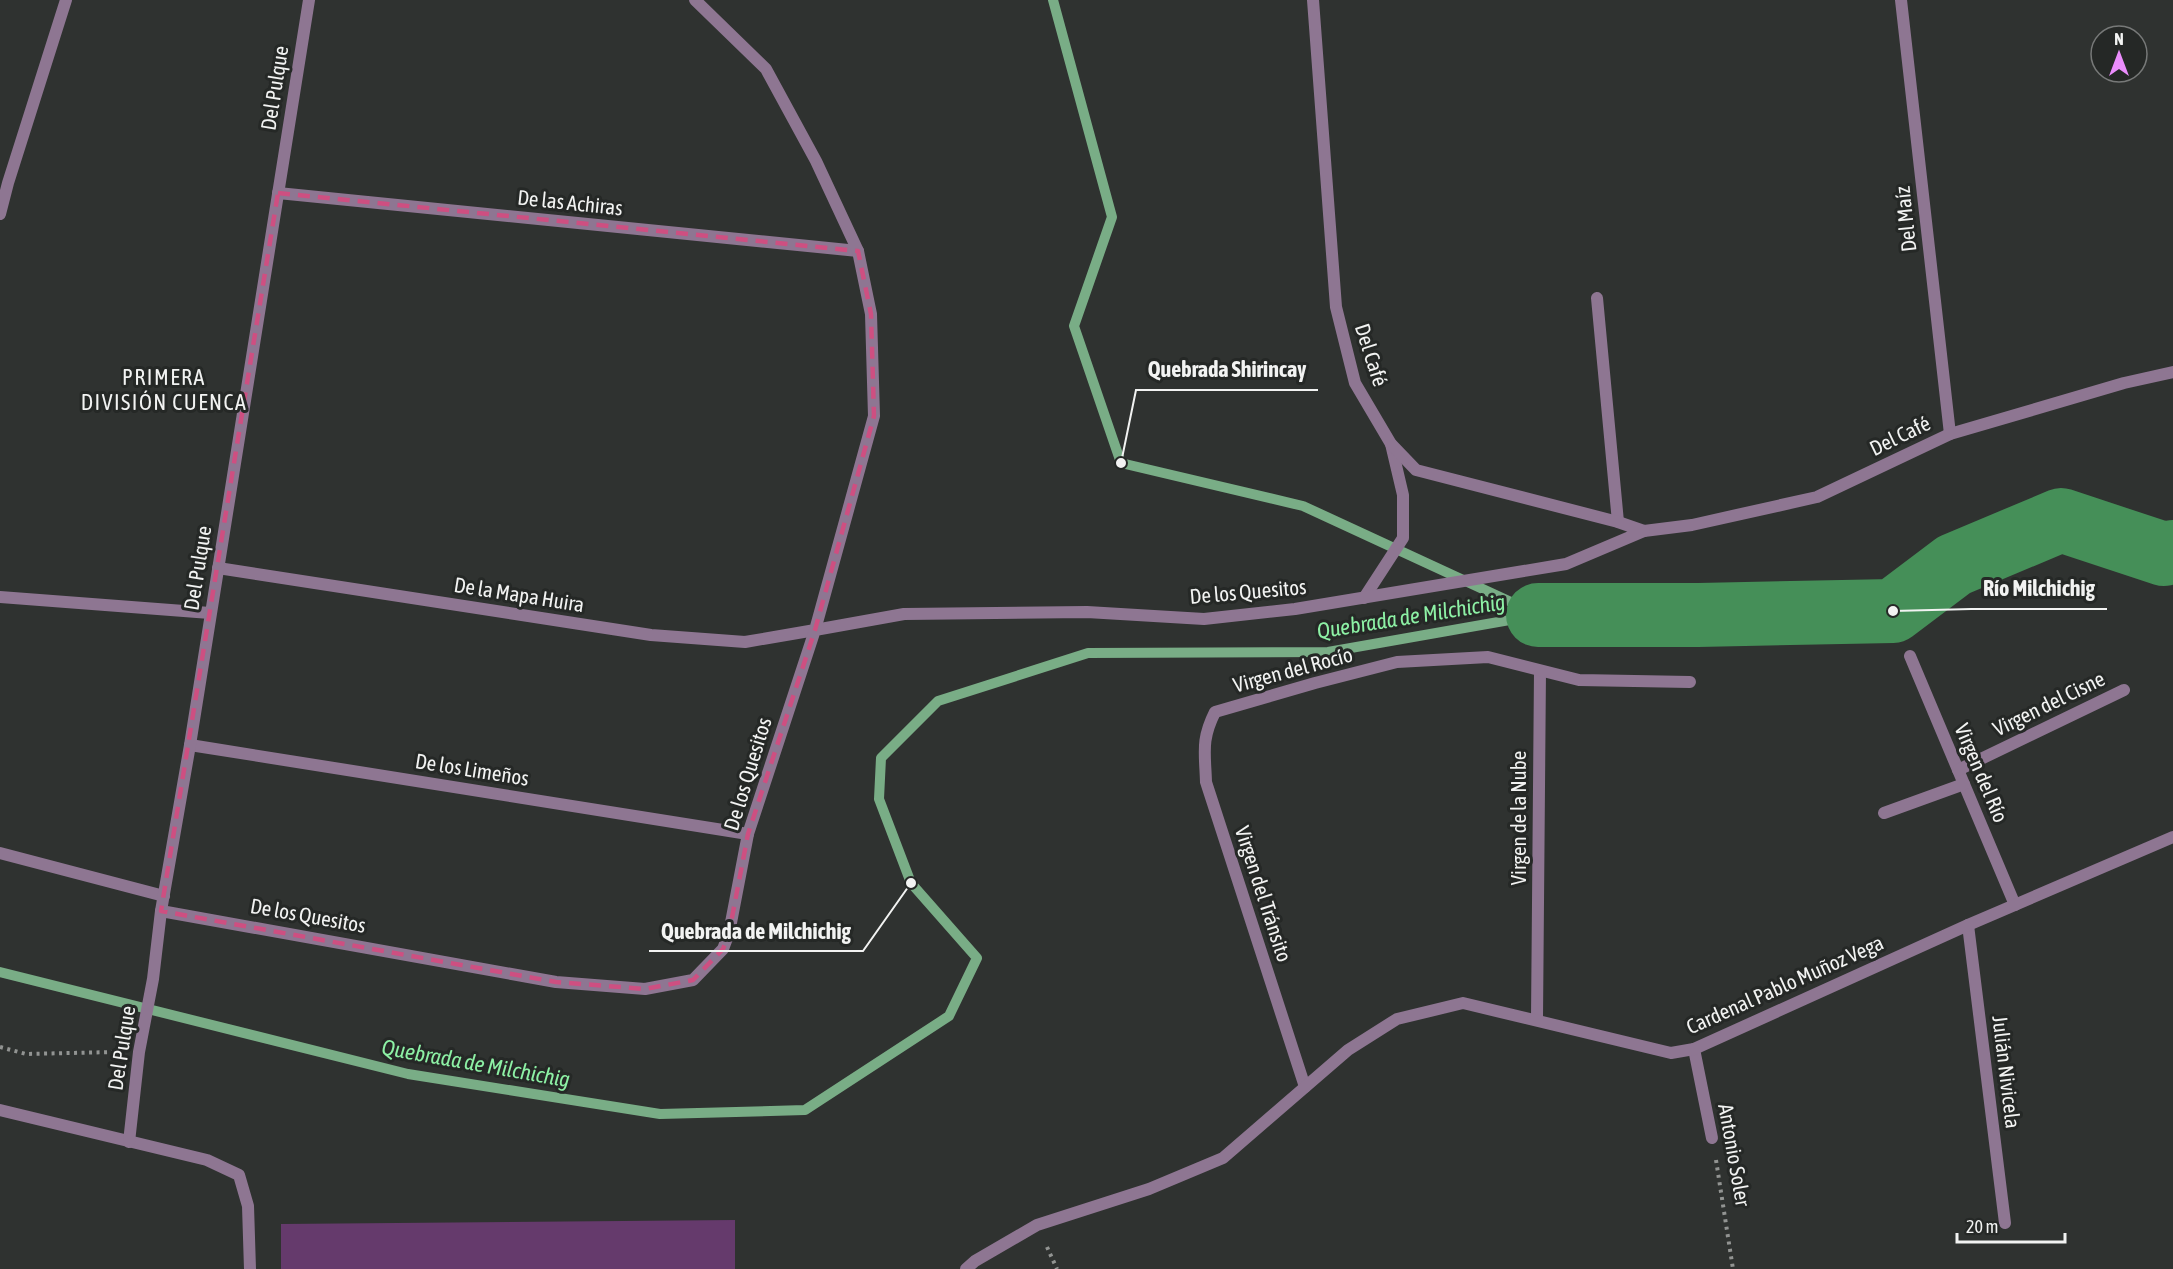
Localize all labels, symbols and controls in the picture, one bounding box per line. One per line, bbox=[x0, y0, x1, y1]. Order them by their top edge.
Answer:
north arrow bbox=[2089, 24, 2149, 84]
text: N bbox=[2114, 30, 2124, 48]
street label: Del Pulque bbox=[255, 44, 293, 132]
street label: De las Achiras bbox=[516, 185, 624, 219]
street label: Del Maíz bbox=[1890, 185, 1920, 253]
street label: Del Café bbox=[1351, 320, 1393, 389]
callout: Quebrada Shirincay bbox=[1136, 350, 1318, 390]
text: Quebrada Shirincay bbox=[1148, 356, 1306, 382]
district label: PRIMERA DIVISIÓN CUENCA bbox=[81, 364, 247, 415]
street label: Del Café bbox=[1865, 410, 1934, 460]
street label: Del Pulque bbox=[178, 524, 216, 612]
callout: Río Milchichig bbox=[1971, 569, 2107, 609]
street label: De la Mapa Huira bbox=[452, 572, 586, 616]
street label: De los Quesitos bbox=[1189, 574, 1307, 608]
text: Río Milchichig bbox=[1983, 575, 2096, 601]
water label: Quebrada de Milchichig bbox=[1315, 588, 1507, 644]
street label: Virgen del Rocío bbox=[1230, 642, 1355, 697]
street label: Virgen del Cisne bbox=[1989, 666, 2108, 740]
street label: De los Quesitos bbox=[718, 714, 776, 833]
street label: Virgen del Río bbox=[1950, 720, 2013, 826]
street label: De los Limeños bbox=[414, 748, 531, 790]
street label: Virgen de la Nube bbox=[1506, 751, 1530, 885]
street label: Virgen del Tránsito bbox=[1231, 823, 1297, 965]
street label: De los Quesitos bbox=[248, 893, 368, 937]
callout: Quebrada de Milchichig bbox=[649, 911, 863, 951]
text: Quebrada de Milchichig bbox=[661, 918, 851, 944]
street label: Cardenal Pablo Muñoz Vega bbox=[1682, 930, 1887, 1038]
street label: Del Pulque bbox=[102, 1004, 140, 1092]
street label: Julián Nivicela bbox=[1988, 1014, 2026, 1130]
water label: Quebrada de Milchichig bbox=[380, 1034, 572, 1092]
street label: Antonio Soler bbox=[1714, 1102, 1756, 1209]
scale bar bbox=[1957, 1206, 2065, 1244]
text: 20 m bbox=[1966, 1216, 1998, 1237]

